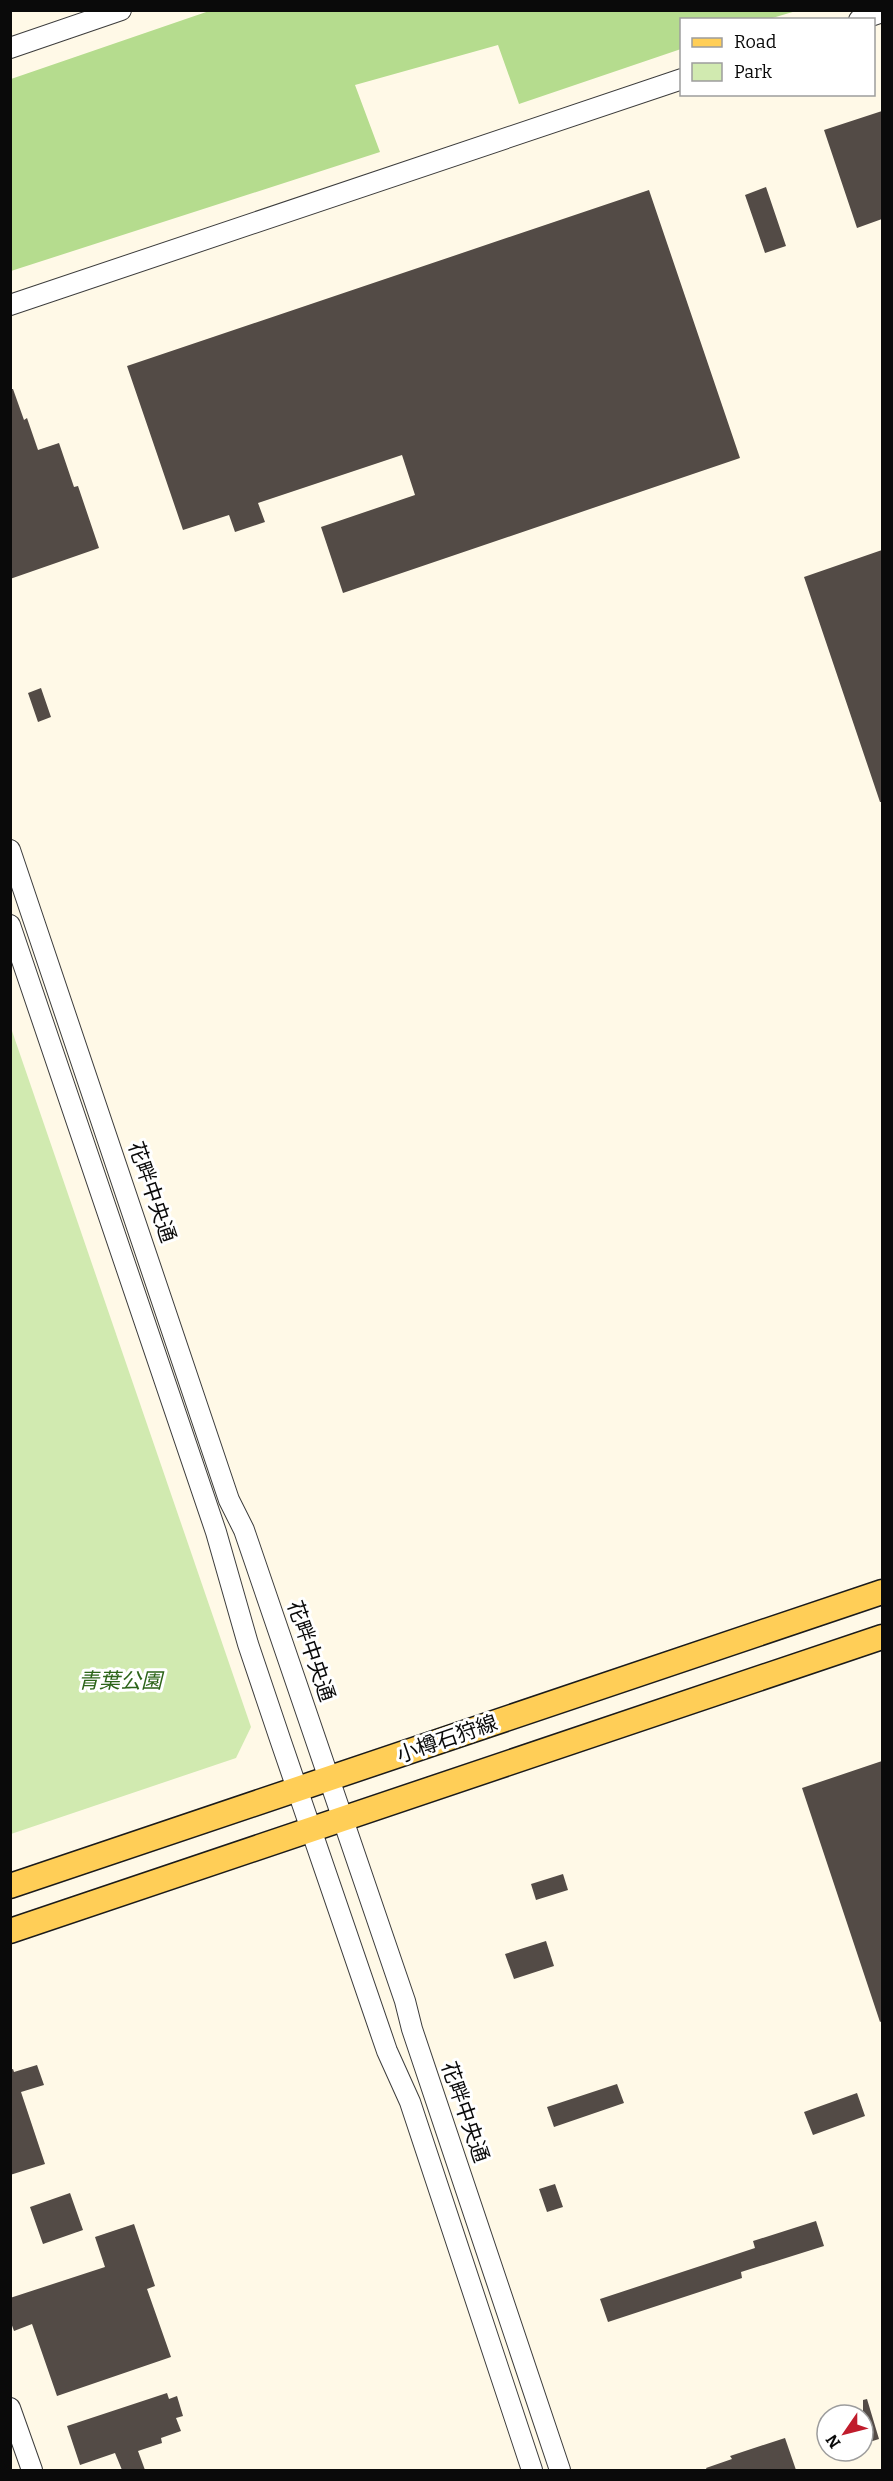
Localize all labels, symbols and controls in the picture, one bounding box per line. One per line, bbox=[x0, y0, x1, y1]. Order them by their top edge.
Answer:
legend bbox=[680, 18, 875, 96]
text: Road bbox=[734, 31, 777, 53]
text: Park bbox=[734, 61, 773, 83]
street label: 花畔中央通 bbox=[123, 1138, 181, 1246]
street label: 花畔中央通 bbox=[282, 1597, 340, 1705]
park label: 青葉公園 bbox=[78, 1668, 165, 1694]
street label: 小樽石狩線 bbox=[393, 1710, 501, 1768]
street label: 花畔中央通 bbox=[436, 2058, 494, 2166]
north arrow bbox=[815, 2403, 875, 2463]
text: N bbox=[822, 2431, 844, 2452]

